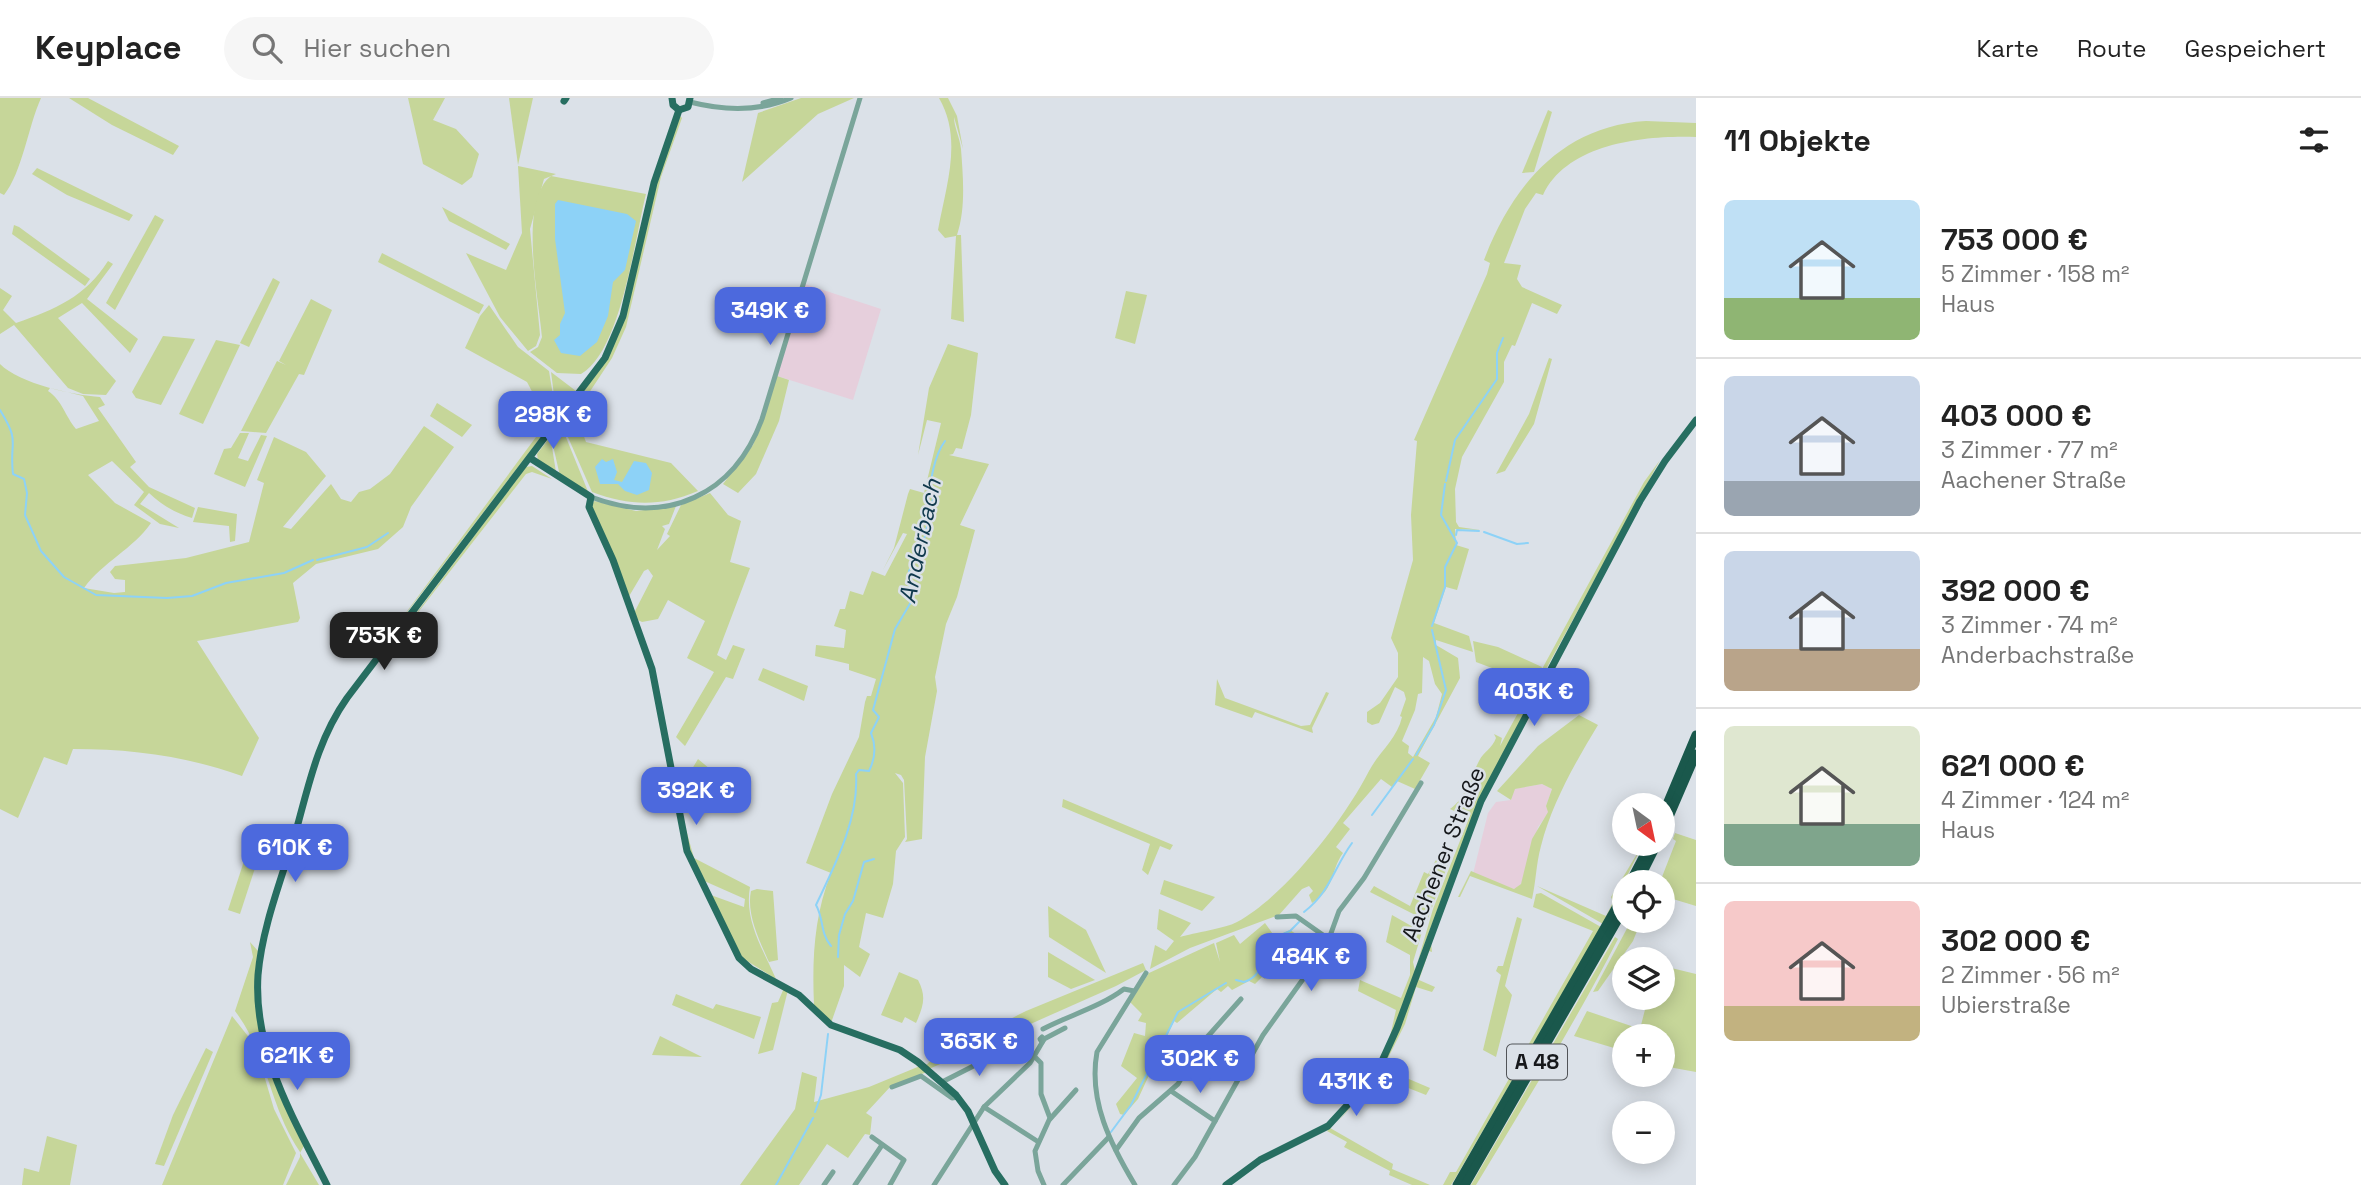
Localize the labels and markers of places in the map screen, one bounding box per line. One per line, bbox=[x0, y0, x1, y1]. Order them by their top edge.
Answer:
pin: 349K € bbox=[713, 288, 827, 347]
pin: 298K € bbox=[496, 392, 610, 451]
pin: 753K € bbox=[327, 612, 441, 672]
pin: 403K € bbox=[1477, 668, 1591, 728]
pin: 392K € bbox=[639, 768, 753, 827]
pin: 610K € bbox=[238, 824, 352, 884]
pin: 484K € bbox=[1254, 934, 1368, 993]
pin: 363K € bbox=[922, 1018, 1036, 1078]
pin: 621K € bbox=[240, 1032, 354, 1092]
pin: 302K € bbox=[1143, 1035, 1257, 1095]
pin: 431K € bbox=[1299, 1058, 1413, 1118]

